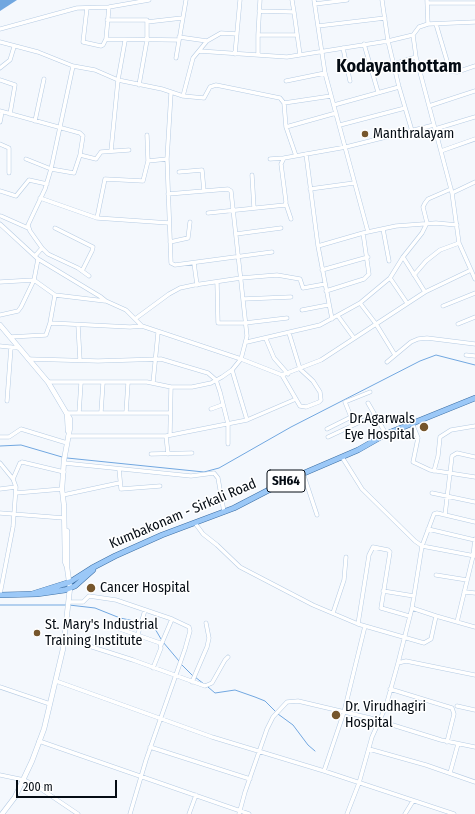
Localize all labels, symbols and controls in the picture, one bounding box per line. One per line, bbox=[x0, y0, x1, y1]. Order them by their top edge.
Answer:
district label: Kodayanthottam bbox=[336, 56, 462, 78]
place label: Manthralayam bbox=[373, 126, 454, 142]
marker: Manthralayam bbox=[360, 129, 370, 139]
place label: Dr.Agarwals Eye Hospital bbox=[345, 411, 415, 444]
marker: Dr.Agarwals Eye Hospital bbox=[418, 421, 430, 433]
road number: SH64 bbox=[267, 470, 305, 492]
street label: Kumbakonam - Sirkali Road bbox=[107, 475, 259, 553]
place label: Cancer Hospital bbox=[100, 580, 190, 596]
marker: Cancer Hospital bbox=[85, 582, 97, 594]
place label: St. Mary's Industrial Training Institute bbox=[45, 617, 158, 650]
marker: St. Mary's Industrial Training Institute bbox=[32, 628, 42, 638]
place label: Dr. Virudhagiri Hospital bbox=[345, 699, 426, 732]
marker: Dr. Virudhagiri Hospital bbox=[330, 709, 342, 721]
scale bar bbox=[18, 772, 119, 798]
text: 200 m bbox=[23, 780, 53, 794]

